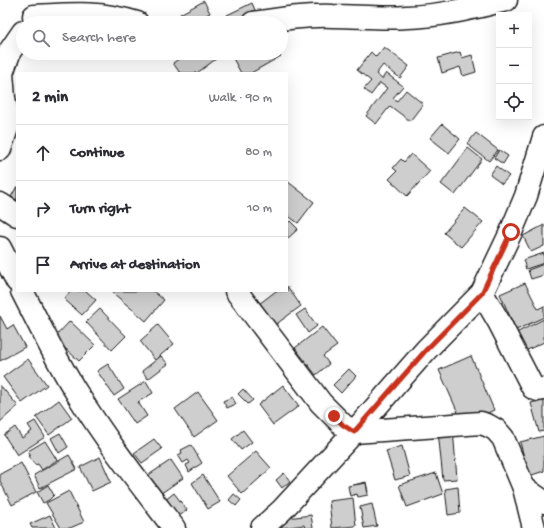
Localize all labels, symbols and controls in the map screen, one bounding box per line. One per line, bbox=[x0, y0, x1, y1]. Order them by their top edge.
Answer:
map controls bbox=[496, 12, 532, 120]
button: + bbox=[496, 12, 532, 48]
search box bbox=[16, 16, 288, 60]
icon: search bbox=[30, 27, 52, 49]
text: Search here bbox=[62, 29, 136, 47]
button: − bbox=[496, 48, 532, 84]
button: locate bbox=[496, 84, 532, 120]
text: 2 min bbox=[32, 88, 68, 108]
text: Walk · 90 m bbox=[209, 91, 272, 106]
icon: ahead bbox=[32, 142, 54, 164]
text: Continue bbox=[70, 144, 124, 162]
text: 80 m bbox=[245, 145, 272, 160]
icon: right bbox=[32, 198, 54, 220]
text: Turn right bbox=[70, 200, 130, 218]
text: 10 m bbox=[247, 201, 272, 216]
route start bbox=[502, 223, 520, 241]
icon: arrive bbox=[32, 254, 54, 276]
text: Arrive at destination bbox=[70, 256, 200, 274]
route end bbox=[325, 407, 343, 425]

